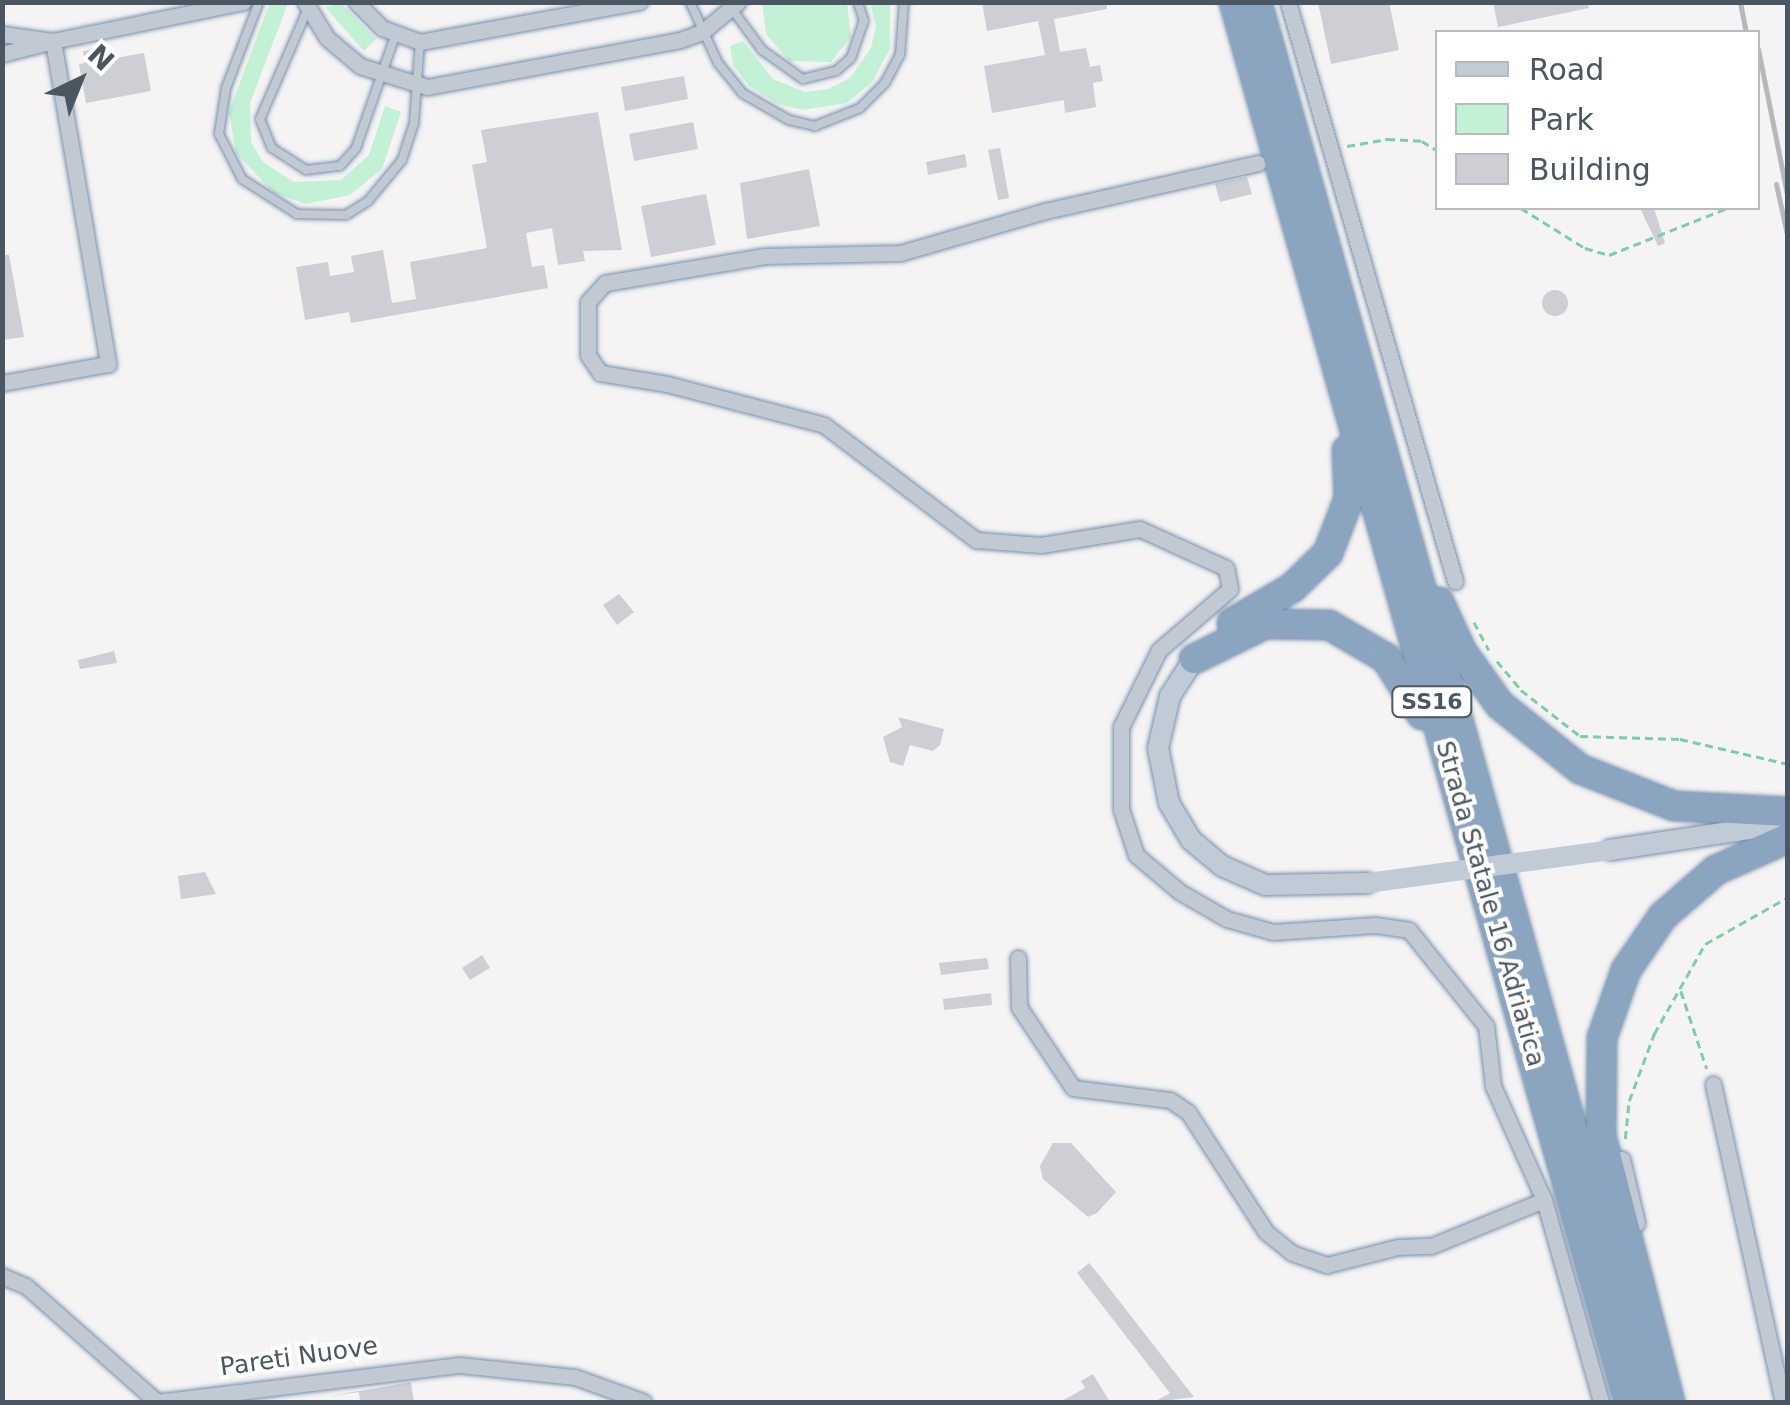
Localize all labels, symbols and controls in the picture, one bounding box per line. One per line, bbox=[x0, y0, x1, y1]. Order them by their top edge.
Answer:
north arrow bbox=[30, 30, 130, 130]
legend bbox=[1435, 30, 1760, 210]
text: N bbox=[81, 38, 121, 78]
text: Road bbox=[1529, 52, 1604, 87]
text: Park bbox=[1529, 102, 1594, 137]
text: Building bbox=[1529, 152, 1651, 187]
road number: SS16 bbox=[1390, 685, 1474, 719]
street label: Strada Statale 16 Adriatica bbox=[1429, 738, 1551, 1070]
street label: Pareti Nuove bbox=[218, 1331, 380, 1383]

